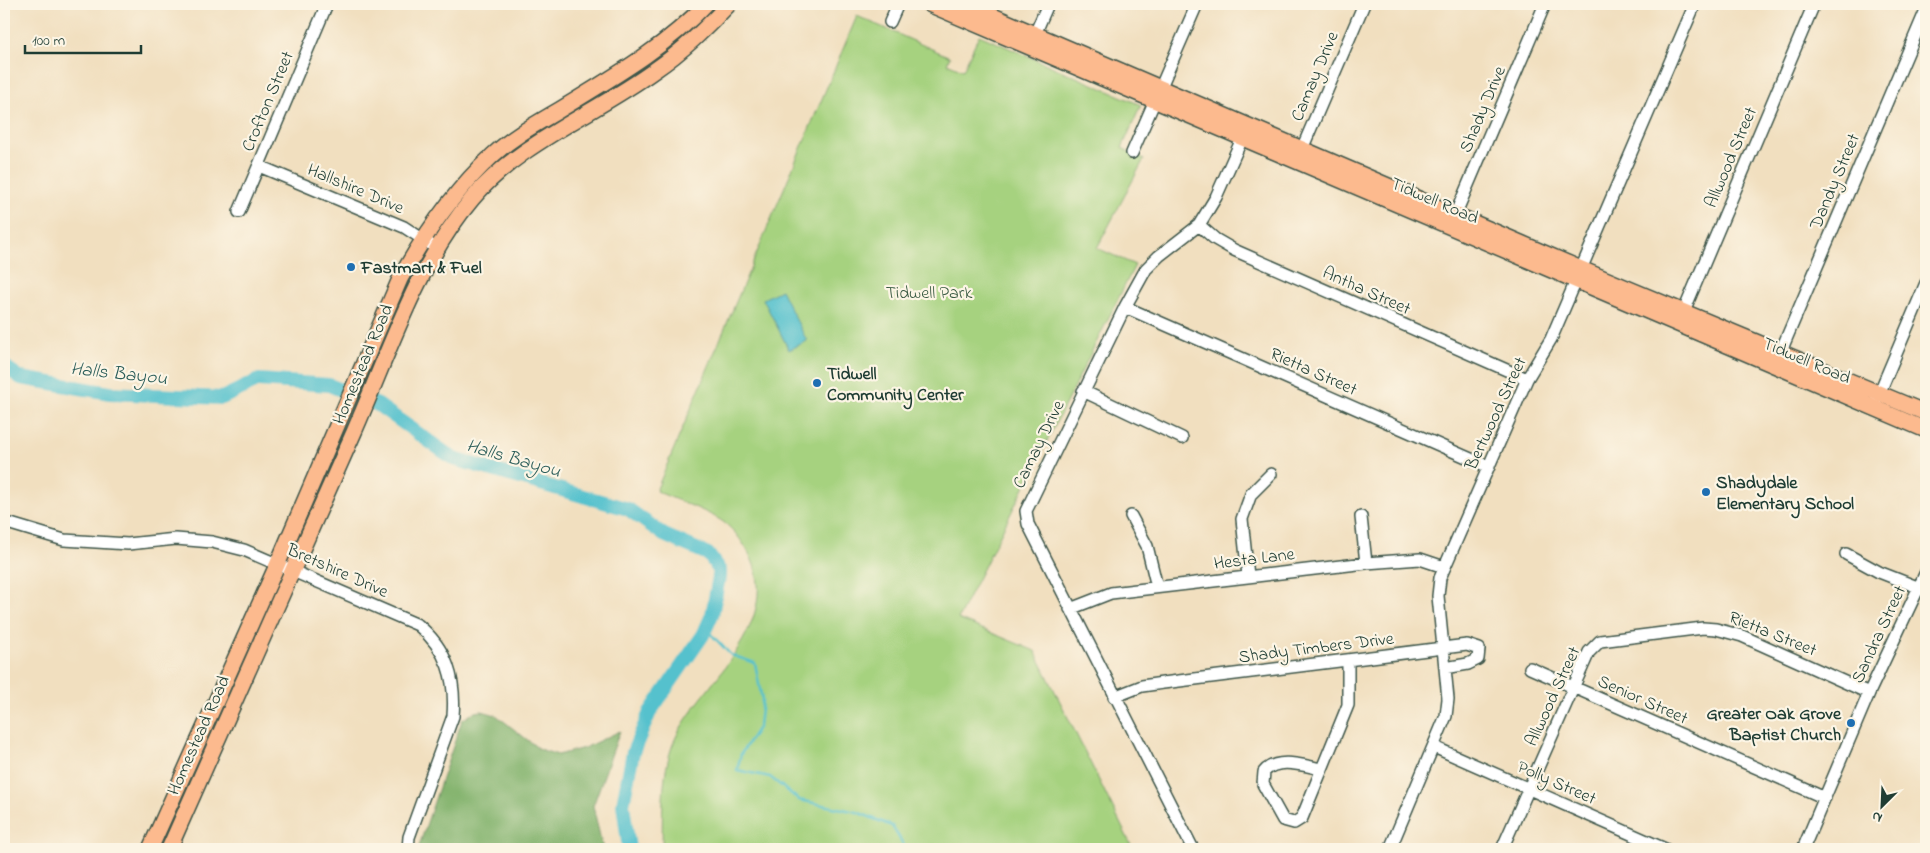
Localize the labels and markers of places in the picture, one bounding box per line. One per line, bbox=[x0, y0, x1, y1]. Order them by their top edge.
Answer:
place label: Fastmart & Fuel bbox=[360, 256, 482, 282]
marker: Fastmart & Fuel bbox=[345, 261, 357, 273]
place label: Tidwell Community Center bbox=[827, 362, 964, 410]
marker: Tidwell Community Center bbox=[811, 377, 823, 389]
place label: Shadydale Elementary School bbox=[1716, 471, 1854, 519]
marker: Shadydale Elementary School bbox=[1700, 486, 1712, 498]
place label: Greater Oak Grove Baptist Church bbox=[1706, 702, 1842, 749]
marker: Greater Oak Grove Baptist Church bbox=[1845, 717, 1857, 729]

